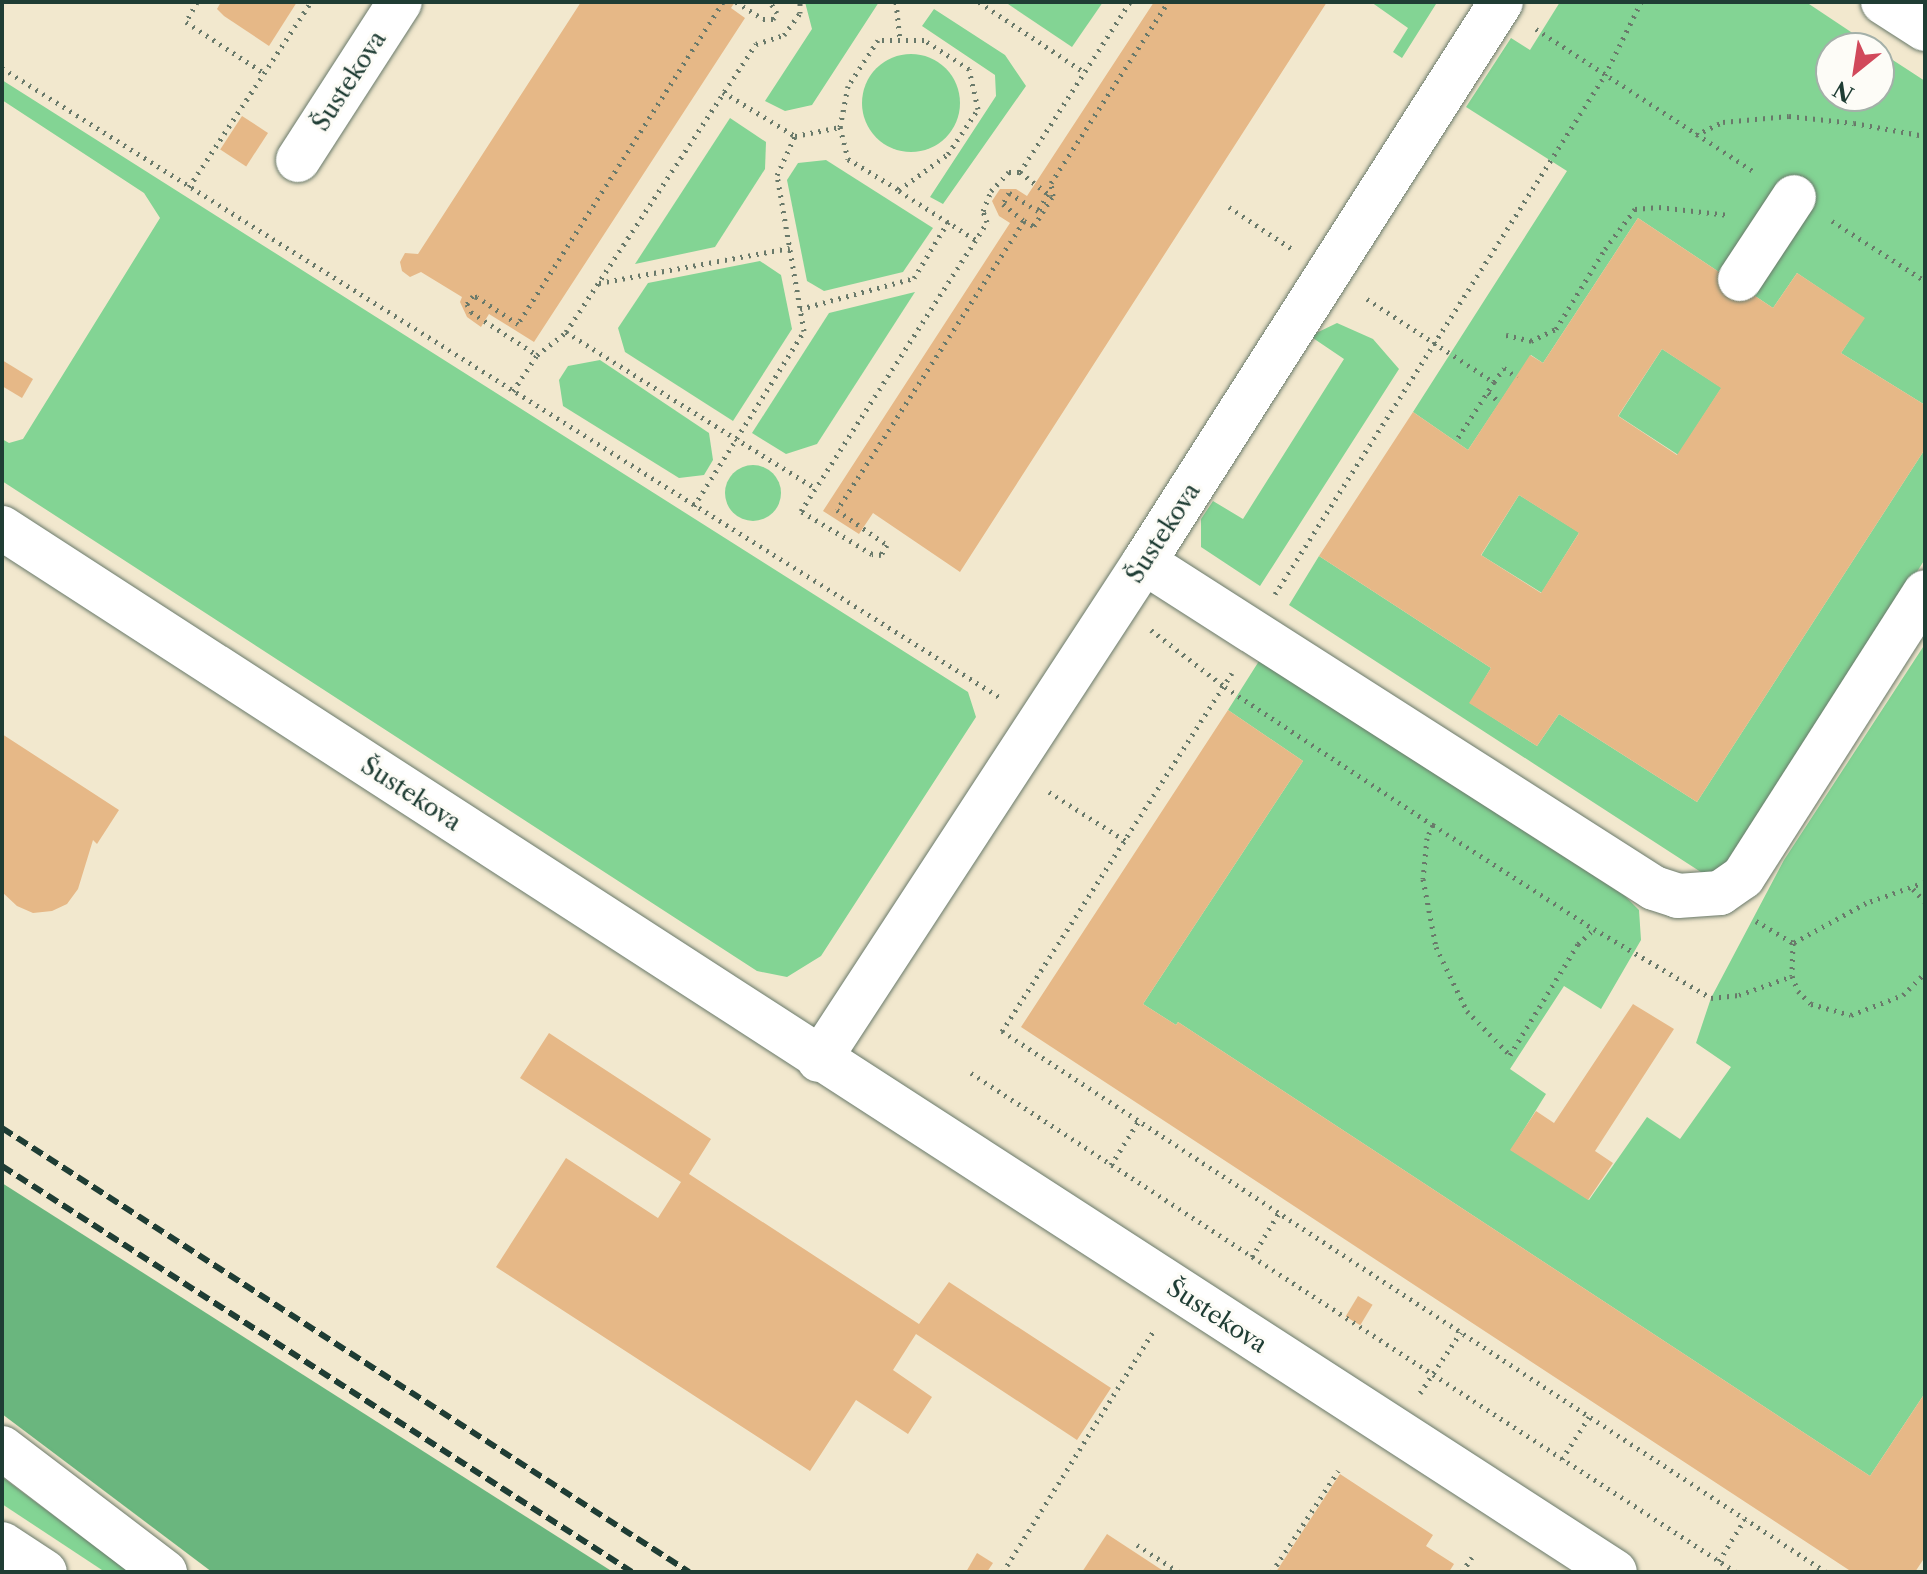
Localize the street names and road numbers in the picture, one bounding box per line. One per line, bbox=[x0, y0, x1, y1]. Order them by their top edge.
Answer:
street label: Šustekova bbox=[306, 26, 392, 136]
street label: Šustekova bbox=[1120, 478, 1206, 588]
street label: Šustekova bbox=[356, 751, 466, 837]
street label: Šustekova bbox=[1162, 1273, 1272, 1359]

